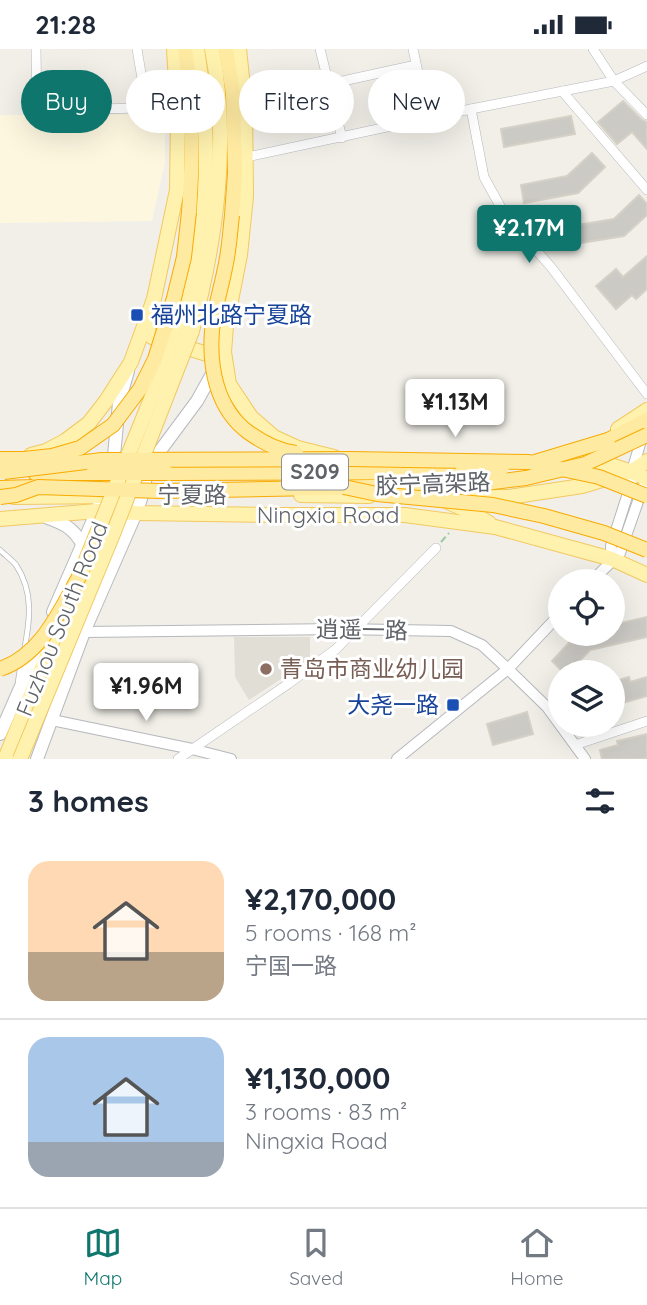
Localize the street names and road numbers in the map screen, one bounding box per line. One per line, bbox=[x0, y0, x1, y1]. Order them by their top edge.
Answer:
road number: S209 bbox=[282, 455, 348, 489]
street label: 胶宁高架路 bbox=[375, 467, 491, 500]
street label: 宁夏路 bbox=[158, 480, 227, 509]
street label: Ningxia Road bbox=[257, 500, 399, 529]
street label: Fuzhou South Road bbox=[9, 517, 114, 720]
street label: 逍遥一路 bbox=[316, 614, 408, 645]

